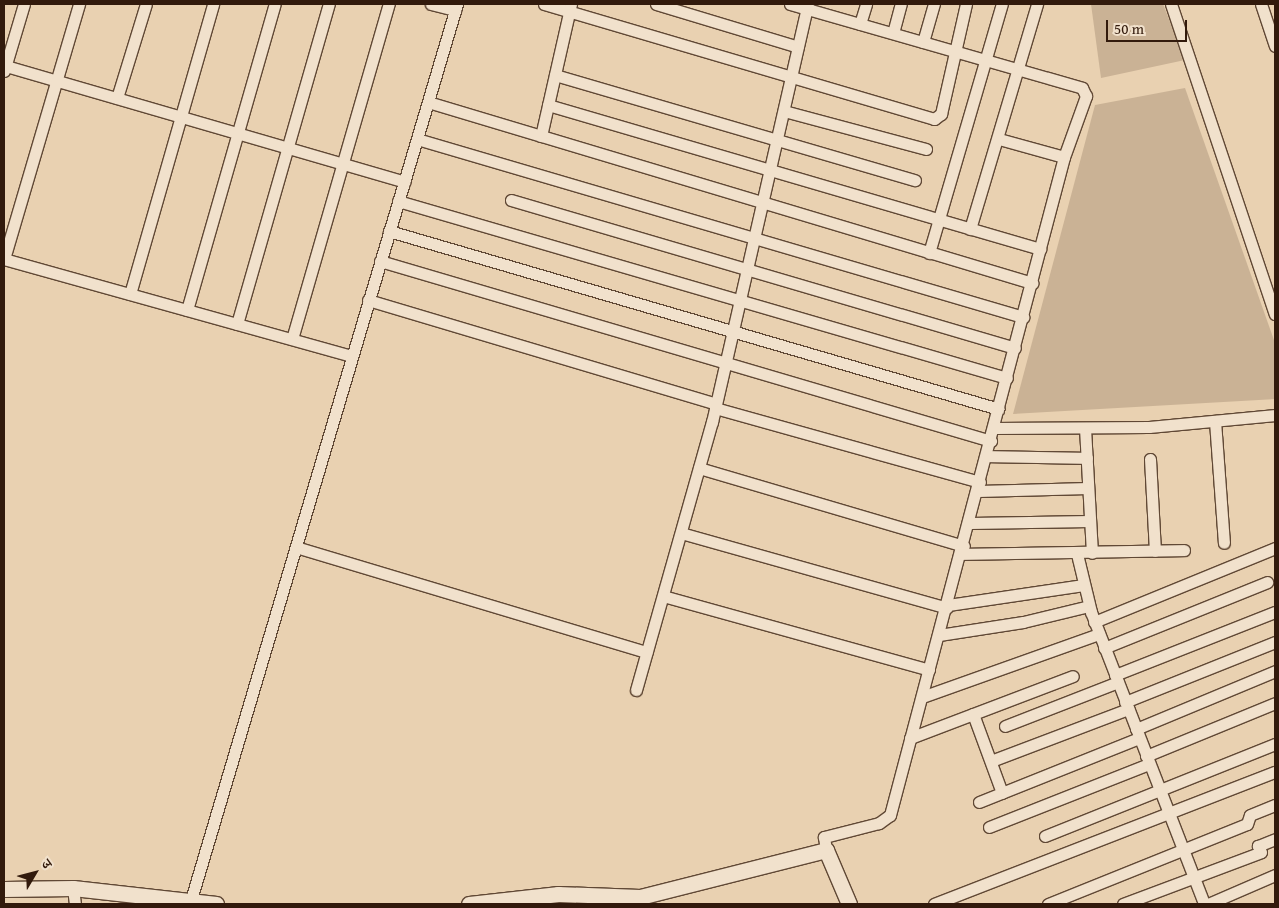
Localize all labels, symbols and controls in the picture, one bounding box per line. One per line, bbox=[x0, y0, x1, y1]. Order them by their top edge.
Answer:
scale bar bbox=[1109, 10, 1190, 42]
text: 50 m bbox=[1114, 18, 1144, 39]
north arrow bbox=[10, 848, 60, 898]
text: उ bbox=[37, 855, 57, 873]

